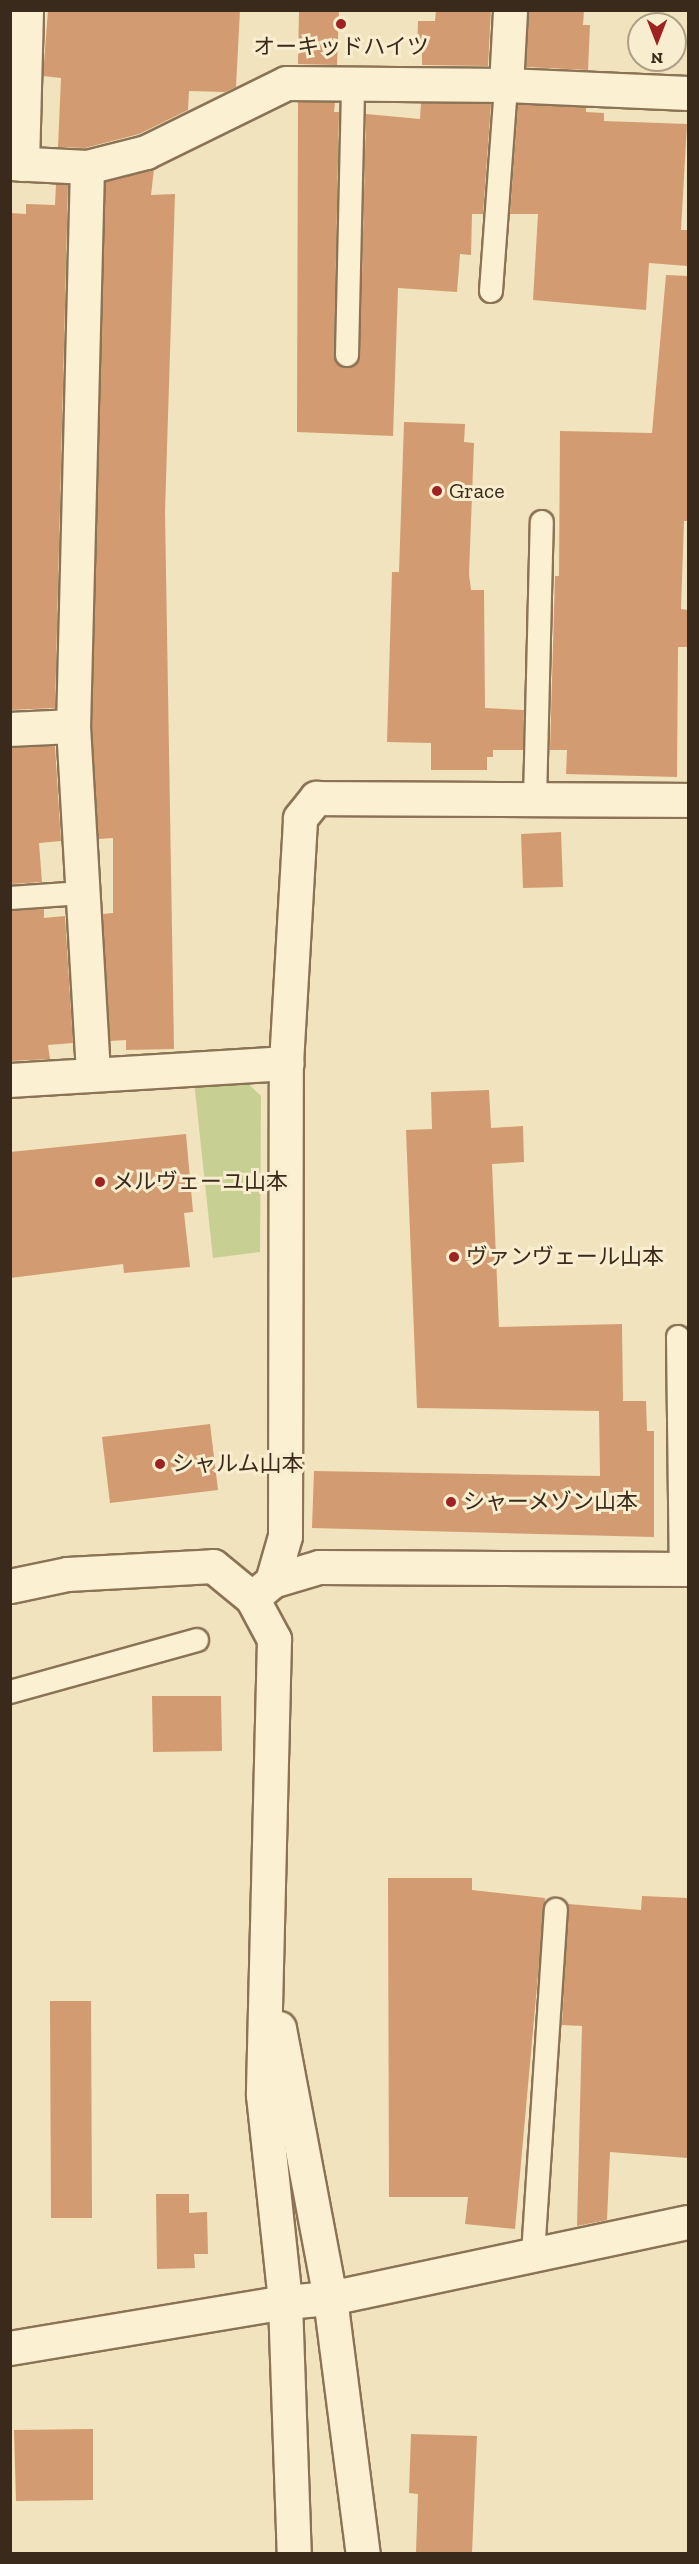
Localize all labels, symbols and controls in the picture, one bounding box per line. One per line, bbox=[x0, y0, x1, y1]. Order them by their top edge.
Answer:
north arrow bbox=[627, 12, 687, 72]
marker: オーキッドハイツ bbox=[334, 17, 348, 31]
place label: オーキッドハイツ bbox=[253, 34, 429, 60]
text: N bbox=[651, 49, 663, 68]
place label: Grace bbox=[449, 478, 505, 504]
marker: Grace bbox=[430, 484, 444, 498]
place label: メルヴェーユ山本 bbox=[112, 1169, 288, 1195]
marker: メルヴェーユ山本 bbox=[93, 1175, 107, 1189]
place label: ヴァンヴェール山本 bbox=[466, 1244, 664, 1270]
marker: ヴァンヴェール山本 bbox=[447, 1250, 461, 1264]
place label: シャルム山本 bbox=[172, 1451, 304, 1477]
marker: シャルム山本 bbox=[153, 1457, 167, 1471]
place label: シャーメゾン山本 bbox=[463, 1489, 639, 1515]
marker: シャーメゾン山本 bbox=[444, 1495, 458, 1509]

